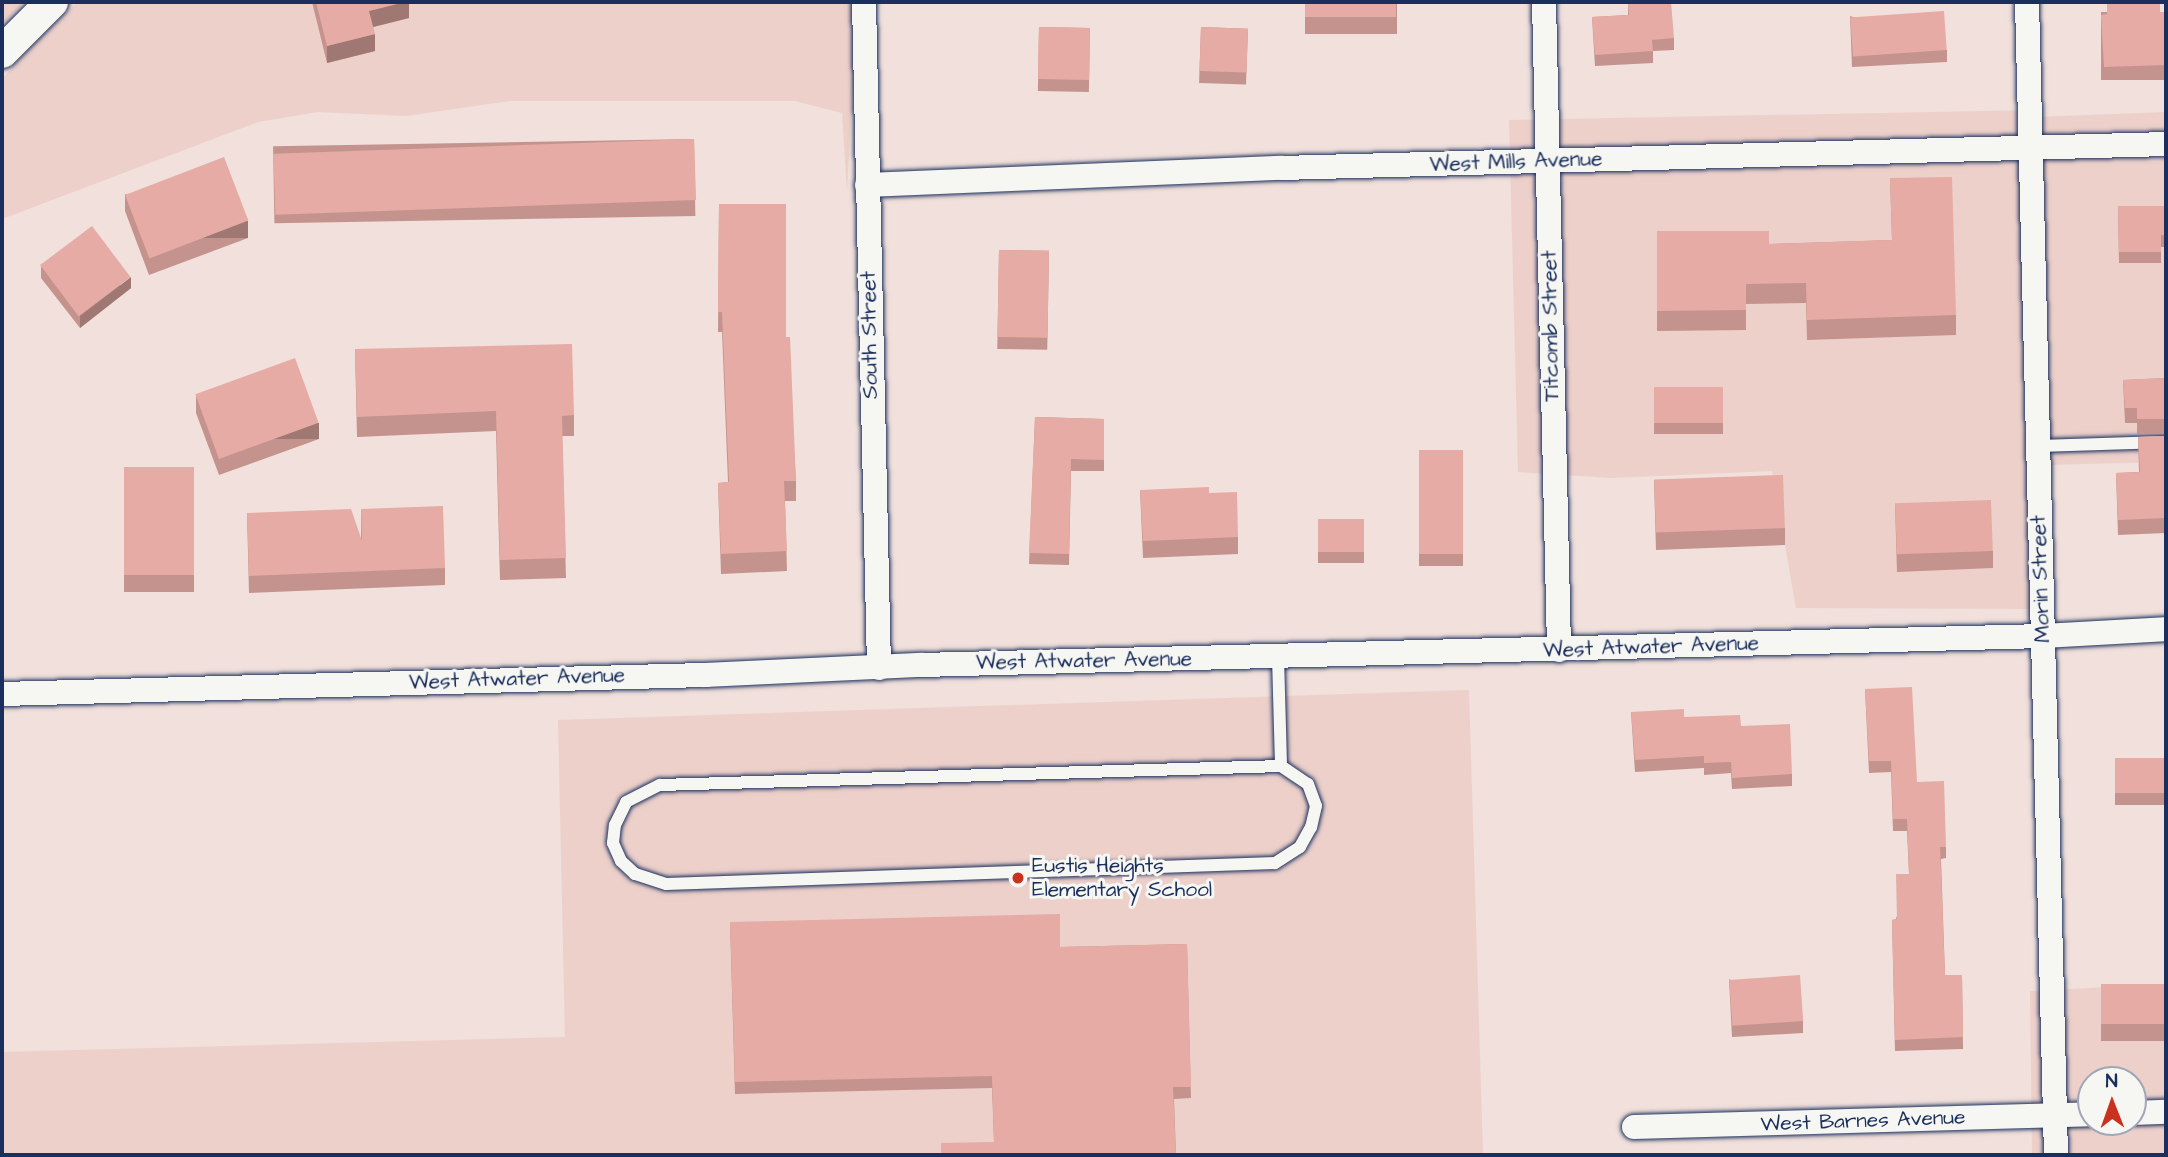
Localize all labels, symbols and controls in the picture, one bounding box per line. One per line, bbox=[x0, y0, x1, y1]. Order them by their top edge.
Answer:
street label: West Mills Avenue bbox=[1429, 146, 1603, 178]
street label: Titcomb Street bbox=[1537, 250, 1565, 402]
street label: South Street bbox=[856, 271, 884, 399]
street label: Morin Street bbox=[2026, 515, 2056, 643]
street label: West Atwater Avenue bbox=[1543, 631, 1759, 663]
street label: West Atwater Avenue bbox=[976, 647, 1192, 675]
street label: West Atwater Avenue bbox=[409, 663, 625, 695]
place label: Eustis Heights Elementary School bbox=[1032, 853, 1212, 903]
marker: Eustis Heights Elementary School bbox=[1010, 870, 1026, 886]
north arrow bbox=[2077, 1066, 2147, 1136]
text: N bbox=[2105, 1068, 2118, 1095]
street label: West Barnes Avenue bbox=[1760, 1105, 1966, 1137]

